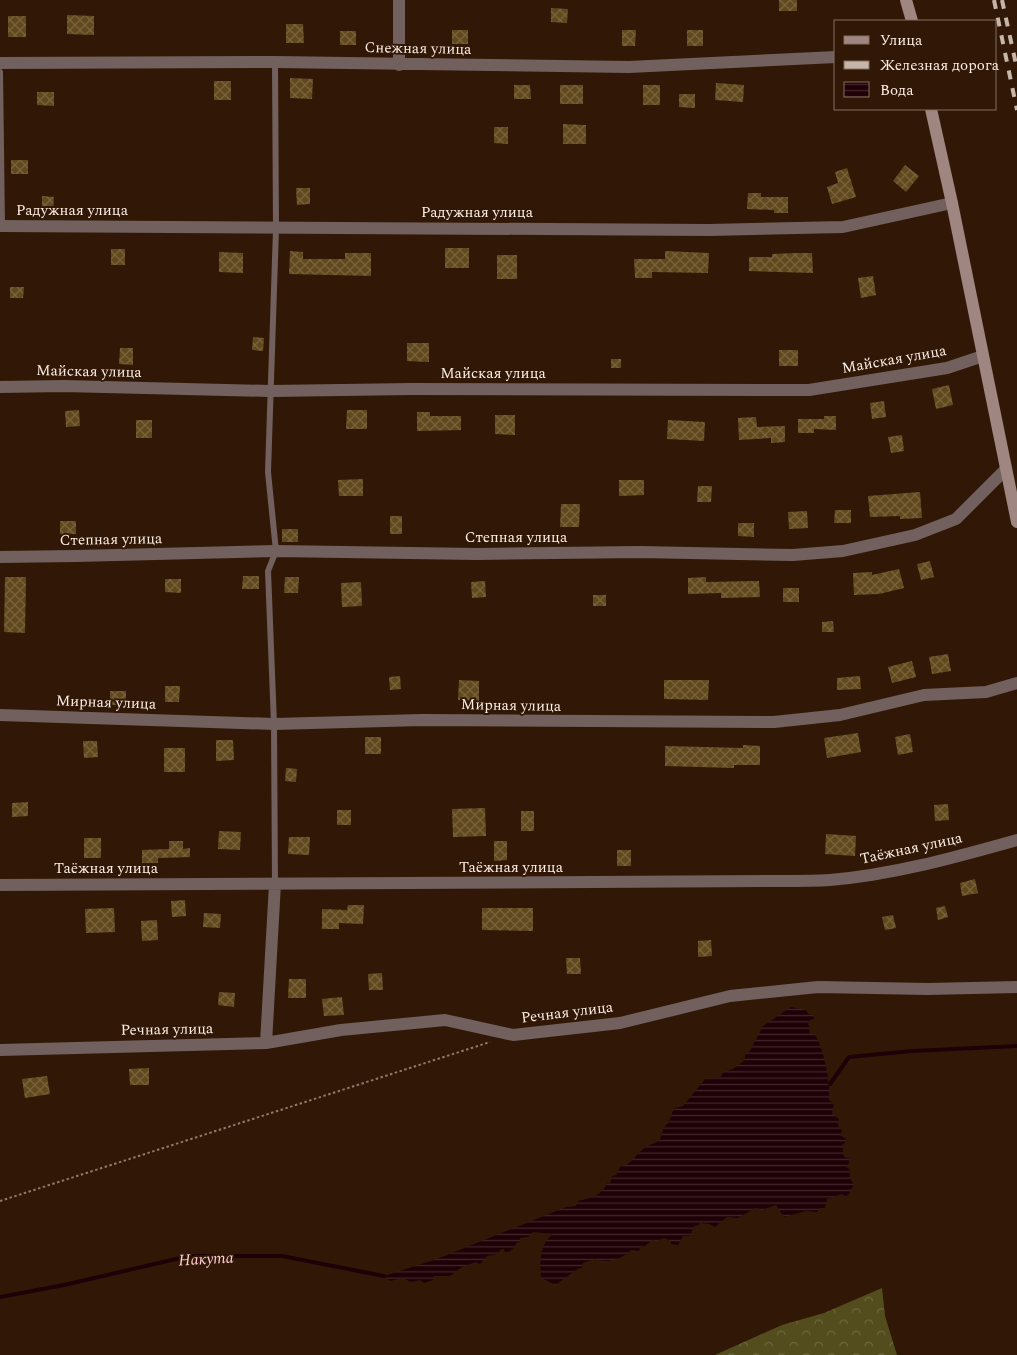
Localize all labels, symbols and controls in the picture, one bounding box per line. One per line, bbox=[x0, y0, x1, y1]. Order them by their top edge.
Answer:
legend bbox=[834, 20, 997, 110]
text: Улица bbox=[880, 29, 923, 52]
street label: Снежная улица bbox=[364, 36, 472, 61]
text: Железная дорога bbox=[880, 54, 1000, 77]
text: Вода bbox=[880, 79, 914, 102]
street label: Радужная улица bbox=[16, 199, 129, 222]
street label: Радужная улица bbox=[421, 201, 534, 224]
street label: Майская улица bbox=[840, 339, 949, 380]
street label: Майская улица bbox=[36, 359, 143, 384]
street label: Майская улица bbox=[440, 362, 546, 385]
street label: Степная улица bbox=[465, 526, 568, 549]
street label: Степная улица bbox=[60, 527, 163, 552]
street label: Мирная улица bbox=[55, 689, 157, 716]
street label: Мирная улица bbox=[461, 693, 562, 718]
street label: Таёжная улица bbox=[858, 826, 965, 871]
street label: Таёжная улица bbox=[459, 856, 564, 879]
street label: Таёжная улица bbox=[54, 857, 159, 880]
street label: Речная улица bbox=[520, 995, 615, 1030]
street label: Речная улица bbox=[120, 1017, 214, 1042]
water label: Накута bbox=[178, 1246, 234, 1272]

